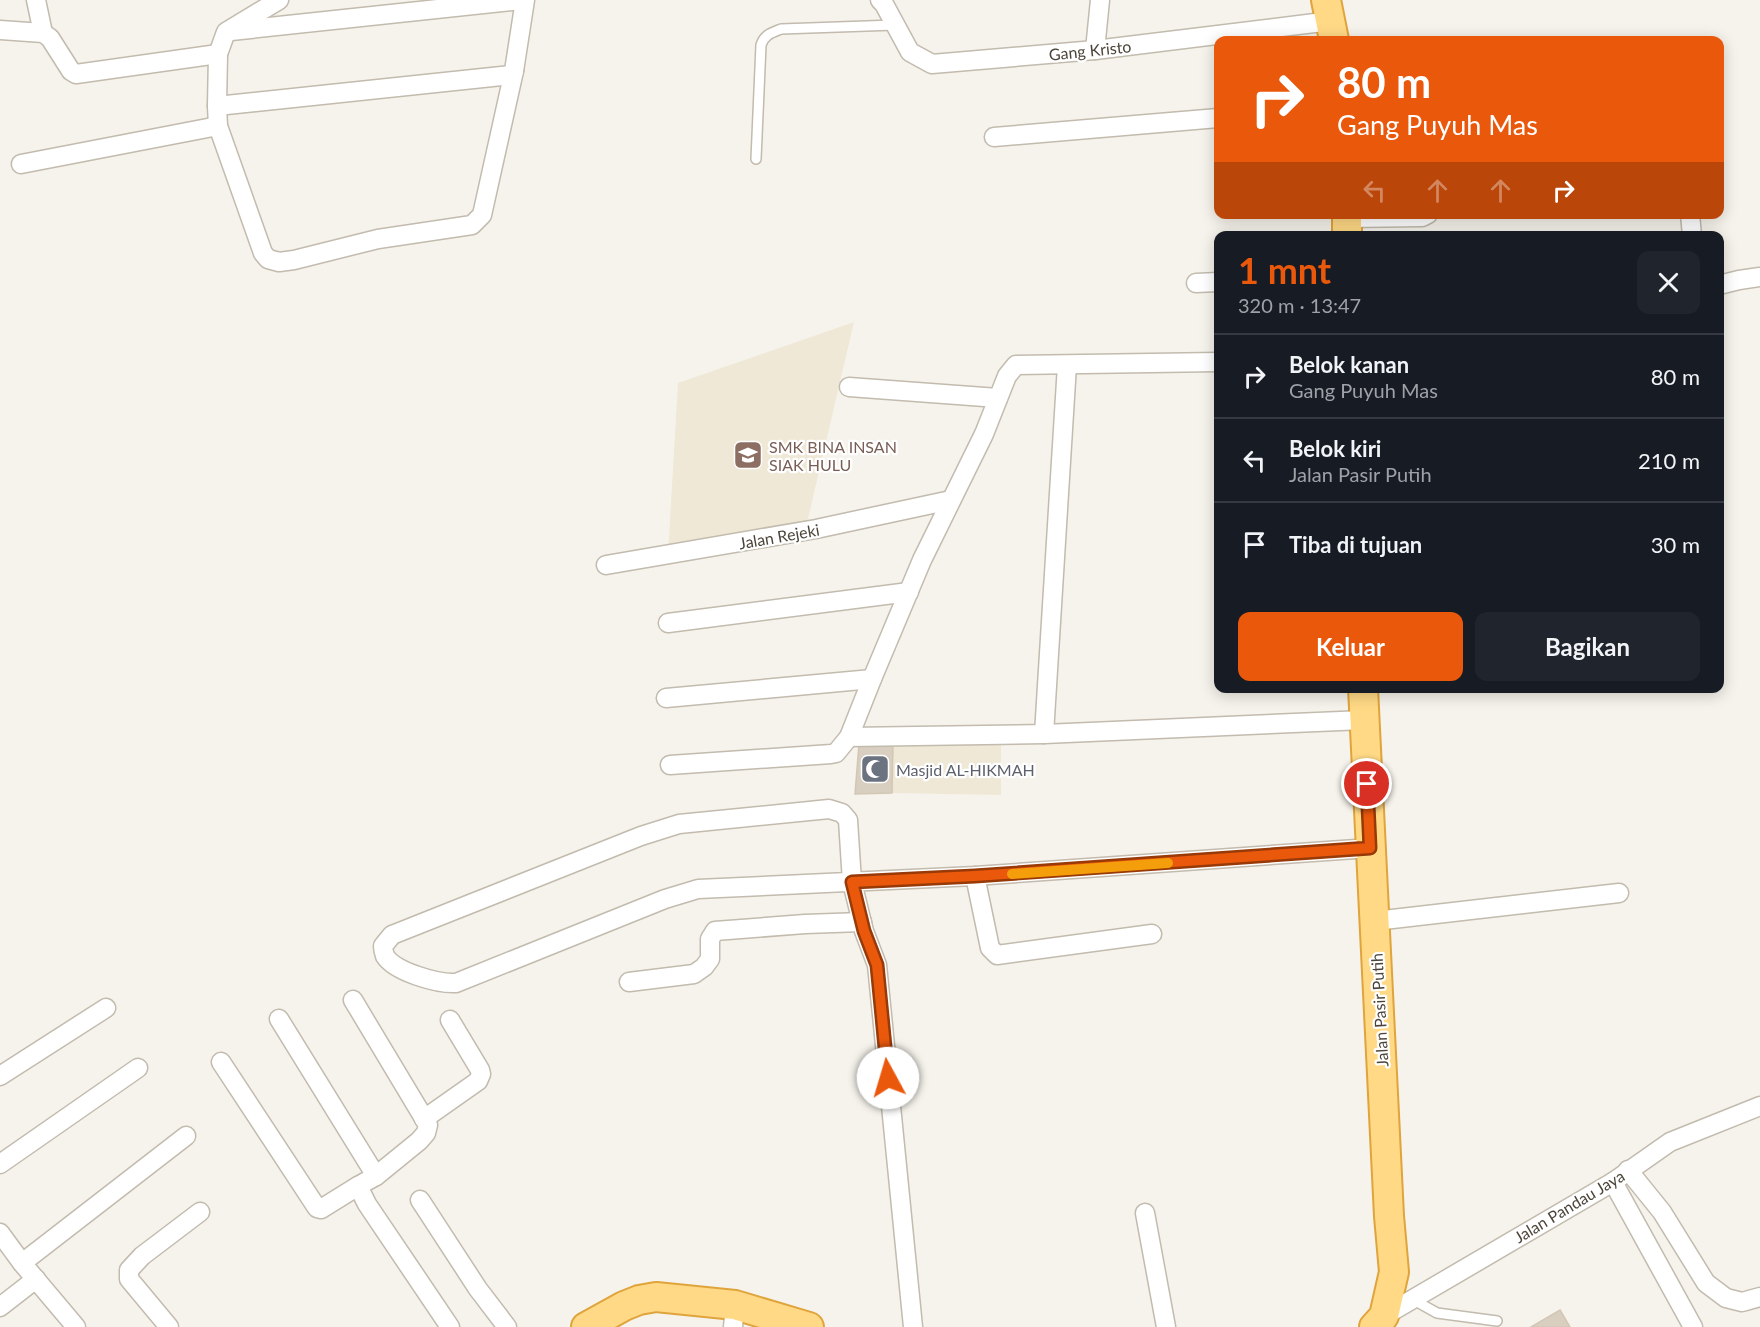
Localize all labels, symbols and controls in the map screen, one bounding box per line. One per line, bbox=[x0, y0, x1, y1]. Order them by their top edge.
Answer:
street label: Gang Kristo bbox=[1048, 36, 1132, 64]
text: 80 m bbox=[1337, 57, 1431, 107]
icon: right bbox=[1238, 60, 1316, 138]
text: Gang Puyuh Mas bbox=[1337, 108, 1538, 141]
icon: left bbox=[1358, 174, 1391, 207]
icon: ahead bbox=[1421, 174, 1454, 207]
icon: ahead bbox=[1484, 174, 1517, 207]
icon: right bbox=[1547, 174, 1580, 207]
text: 1 mnt bbox=[1238, 248, 1331, 292]
button: close bbox=[1637, 251, 1700, 314]
text: 320 m · 13:47 bbox=[1238, 293, 1361, 317]
text: Belok kanan bbox=[1289, 351, 1409, 378]
icon: right bbox=[1238, 360, 1271, 393]
text: 80 m bbox=[1651, 363, 1700, 390]
text: Gang Puyuh Mas bbox=[1289, 378, 1438, 402]
text: Belok kiri bbox=[1289, 435, 1381, 462]
place label: SMK BINA INSAN SIAK HULU bbox=[769, 437, 897, 474]
school or university icon: SMK BINA INSAN SIAK HULU bbox=[732, 439, 764, 471]
icon: left bbox=[1238, 444, 1271, 477]
text: 210 m bbox=[1638, 447, 1700, 474]
text: Jalan Pasir Putih bbox=[1289, 462, 1432, 486]
street label: Jalan Rejeki bbox=[737, 520, 821, 552]
icon: arrive bbox=[1238, 528, 1271, 561]
text: Tiba di tujuan bbox=[1289, 531, 1422, 558]
text: 30 m bbox=[1651, 531, 1700, 558]
button: Keluar bbox=[1238, 612, 1463, 681]
button: Bagikan bbox=[1475, 612, 1700, 681]
mosque icon: Masjid AL-HIKMAH bbox=[859, 753, 891, 785]
pin bbox=[1341, 758, 1392, 809]
place label: Masjid AL-HIKMAH bbox=[896, 760, 1035, 779]
icon: arrive bbox=[1350, 767, 1383, 800]
street label: Jalan Pasir Putih bbox=[1367, 953, 1391, 1067]
position arrow bbox=[856, 1046, 920, 1110]
street label: Jalan Pandau Jaya bbox=[1510, 1166, 1628, 1246]

